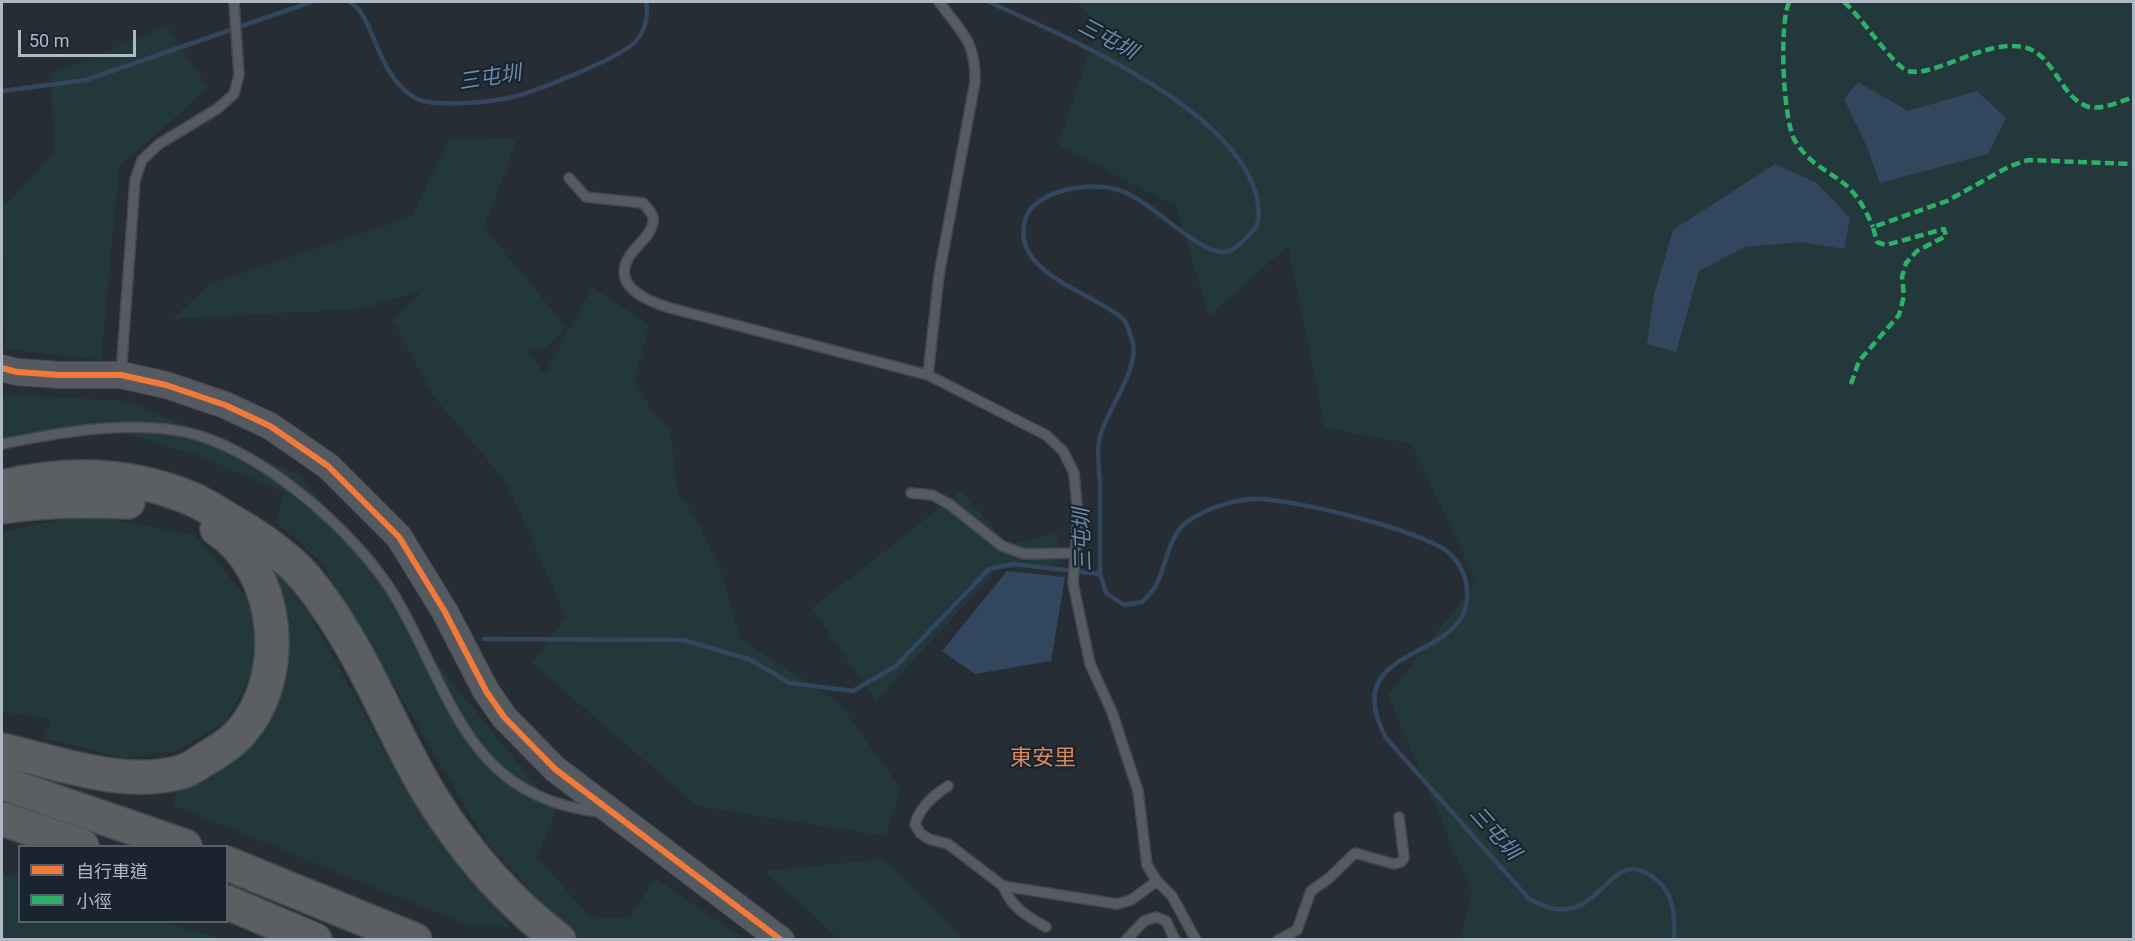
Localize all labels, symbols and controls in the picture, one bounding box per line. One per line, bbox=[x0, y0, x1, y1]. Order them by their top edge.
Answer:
water label: 三屯圳 bbox=[1073, 14, 1141, 66]
scale bar bbox=[21, 18, 140, 56]
text: 50 m bbox=[29, 30, 69, 51]
water label: 三屯圳 bbox=[457, 62, 523, 96]
water label: 三屯圳 bbox=[1070, 508, 1098, 572]
district label: 東安里 bbox=[1010, 746, 1076, 772]
water label: 三屯圳 bbox=[1464, 802, 1524, 866]
legend bbox=[18, 845, 228, 923]
text: 自行車道 bbox=[76, 861, 148, 882]
text: 小徑 bbox=[76, 891, 112, 912]

